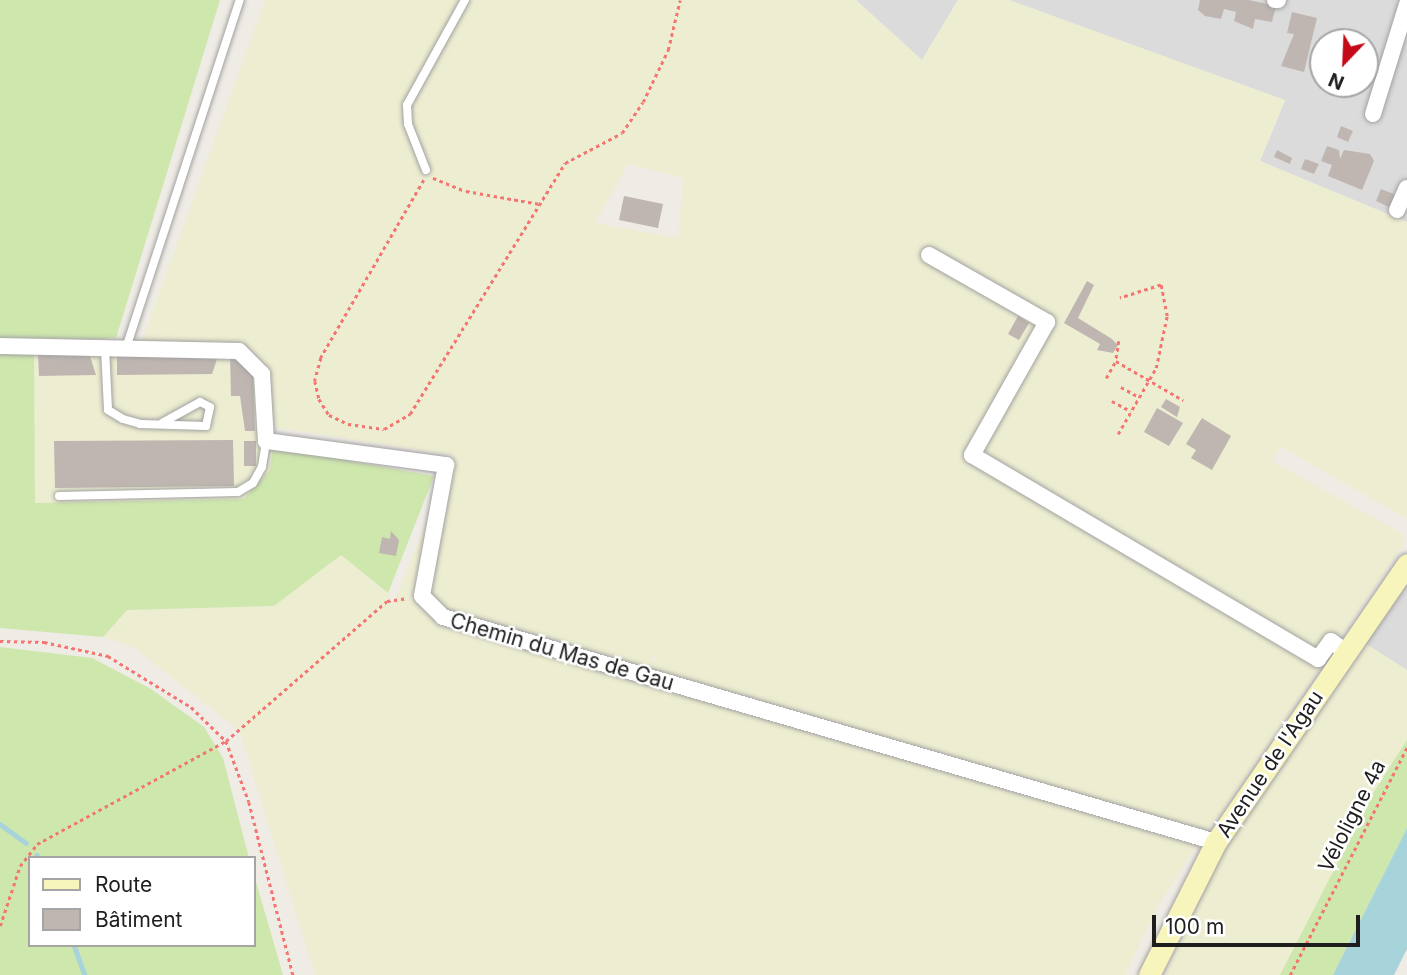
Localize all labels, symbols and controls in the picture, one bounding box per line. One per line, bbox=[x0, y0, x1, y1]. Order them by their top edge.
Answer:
north arrow bbox=[1309, 28, 1379, 98]
text: N bbox=[1325, 68, 1348, 94]
street label: Chemin du Mas de Gau bbox=[447, 608, 677, 696]
street label: Avenue de l'Agau bbox=[1211, 686, 1329, 842]
street label: Véloligne 4a bbox=[1313, 756, 1391, 876]
legend bbox=[28, 856, 256, 947]
text: Route bbox=[95, 872, 152, 897]
scale bar bbox=[1155, 902, 1363, 946]
text: Bâtiment bbox=[95, 907, 182, 932]
text: 100 m bbox=[1165, 914, 1224, 939]

